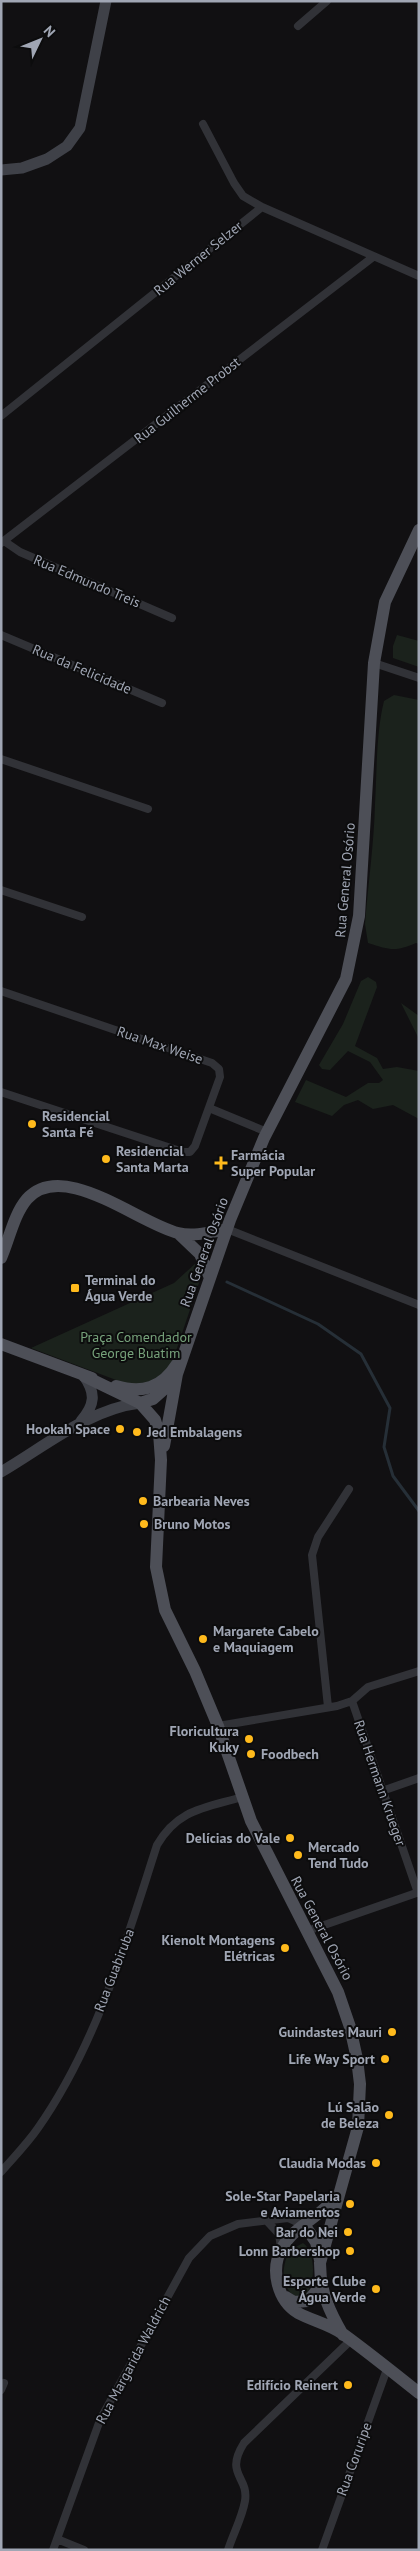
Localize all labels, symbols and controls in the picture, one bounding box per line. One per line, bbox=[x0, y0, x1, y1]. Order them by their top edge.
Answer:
north arrow bbox=[15, 15, 65, 65]
text: N bbox=[40, 22, 59, 41]
street label: Rua Werner Selzer bbox=[150, 217, 246, 299]
street label: Rua Guilherme Probst bbox=[130, 353, 244, 447]
street label: Rua Edmundo Treis bbox=[31, 550, 143, 612]
street label: Rua da Felicidade bbox=[30, 640, 134, 698]
street label: Rua General Osório bbox=[331, 822, 359, 938]
street label: Rua Max Weise bbox=[115, 1022, 205, 1068]
place label: Residencial Santa Fé bbox=[42, 1107, 111, 1141]
marker: Residencial Santa Fé bbox=[26, 1118, 38, 1130]
place label: Residencial Santa Marta bbox=[116, 1142, 189, 1176]
place label: Farmácia Super Popular bbox=[231, 1146, 315, 1180]
marker: Residencial Santa Marta bbox=[100, 1153, 112, 1165]
marker: Farmácia Super Popular bbox=[215, 1157, 227, 1169]
street label: Rua General Osório bbox=[176, 1195, 232, 1309]
place label: Terminal do Água Verde bbox=[85, 1271, 156, 1305]
marker: Terminal do Água Verde bbox=[69, 1282, 81, 1294]
park label: Praça Comendador George Buatim bbox=[80, 1328, 192, 1362]
place label: Hookah Space bbox=[26, 1420, 110, 1438]
marker: Hookah Space bbox=[114, 1423, 126, 1435]
place label: Jed Embalagens bbox=[146, 1423, 242, 1441]
marker: Jed Embalagens bbox=[131, 1426, 143, 1438]
place label: Barbearia Neves bbox=[153, 1492, 250, 1510]
marker: Barbearia Neves bbox=[137, 1495, 149, 1507]
place label: Bruno Motos bbox=[154, 1515, 230, 1533]
marker: Bruno Motos bbox=[138, 1518, 150, 1530]
place label: Margarete Cabelo e Maquiagem bbox=[213, 1622, 319, 1656]
marker: Margarete Cabelo e Maquiagem bbox=[197, 1633, 209, 1645]
street label: Rua Hermann Krueger bbox=[350, 1718, 410, 1848]
place label: Floricultura Kuky bbox=[170, 1722, 239, 1756]
marker: Floricultura Kuky bbox=[243, 1733, 255, 1745]
place label: Foodbech bbox=[261, 1745, 319, 1763]
marker: Foodbech bbox=[245, 1748, 257, 1760]
place label: Delícias do Vale bbox=[186, 1829, 280, 1847]
marker: Delícias do Vale bbox=[284, 1832, 296, 1844]
place label: Mercado Tend Tudo bbox=[308, 1838, 369, 1872]
marker: Mercado Tend Tudo bbox=[292, 1849, 304, 1861]
street label: Rua General Osório bbox=[287, 1873, 357, 1983]
street label: Rua Guabiruba bbox=[90, 1926, 138, 2014]
place label: Kienolt Montagens Elétricas bbox=[161, 1931, 275, 1965]
marker: Kienolt Montagens Elétricas bbox=[279, 1942, 291, 1954]
place label: Guindastes Mauri bbox=[278, 2023, 382, 2041]
marker: Guindastes Mauri bbox=[386, 2026, 398, 2038]
place label: Life Way Sport bbox=[289, 2050, 375, 2068]
marker: Life Way Sport bbox=[379, 2053, 391, 2065]
place label: Lú Salão de Beleza bbox=[321, 2098, 379, 2132]
marker: Lú Salão de Beleza bbox=[383, 2109, 395, 2121]
place label: Claudia Modas bbox=[279, 2154, 366, 2172]
marker: Claudia Modas bbox=[370, 2157, 382, 2169]
place label: Sole-Star Papelaria e Aviamentos bbox=[225, 2187, 340, 2221]
marker: Sole-Star Papelaria e Aviamentos bbox=[344, 2198, 356, 2210]
place label: Bar do Nei bbox=[276, 2223, 338, 2241]
marker: Bar do Nei bbox=[342, 2226, 354, 2238]
place label: Lonn Barbershop bbox=[239, 2242, 340, 2260]
marker: Lonn Barbershop bbox=[344, 2245, 356, 2257]
place label: Esporte Clube Água Verde bbox=[283, 2272, 366, 2306]
marker: Esporte Clube Água Verde bbox=[370, 2283, 382, 2295]
street label: Rua Margarida Waldrich bbox=[92, 2293, 174, 2427]
place label: Edifício Reinert bbox=[247, 2376, 338, 2394]
marker: Edifício Reinert bbox=[342, 2379, 354, 2391]
street label: Rua Coruripe bbox=[332, 2420, 376, 2498]

